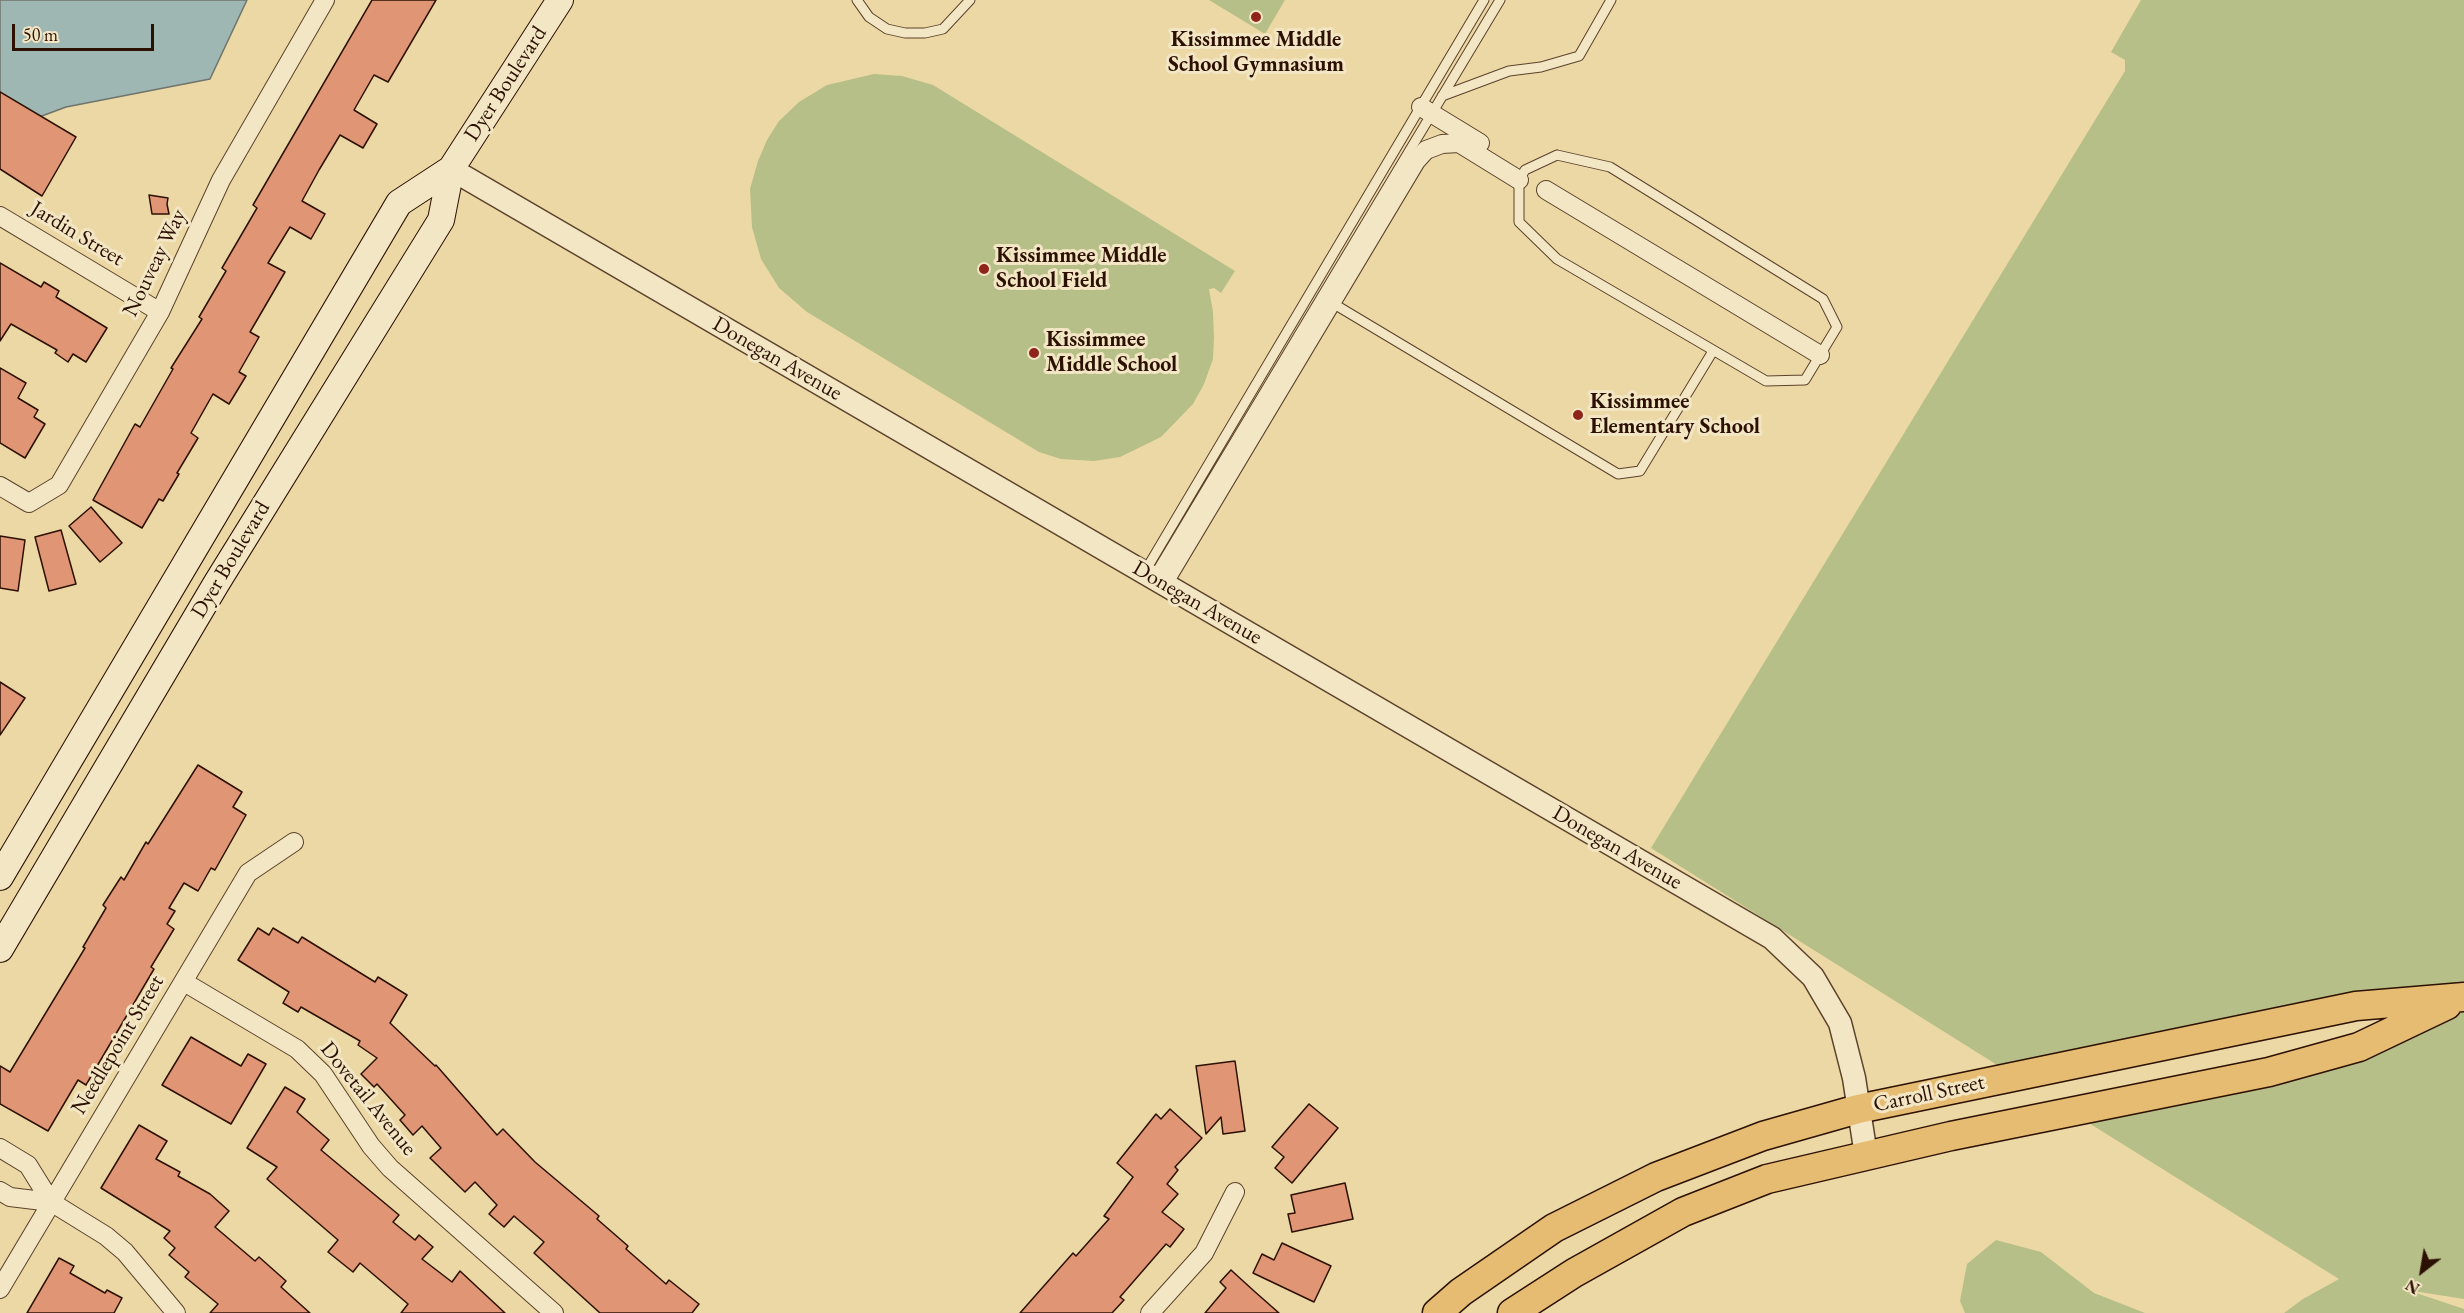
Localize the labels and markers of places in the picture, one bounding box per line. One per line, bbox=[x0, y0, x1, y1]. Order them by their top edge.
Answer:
marker: Kissimmee Middle School Gymnasium bbox=[1249, 10, 1263, 24]
place label: Kissimmee Middle School Gymnasium bbox=[1168, 27, 1344, 78]
place label: Kissimmee Middle School Field bbox=[996, 243, 1166, 294]
marker: Kissimmee Middle School Field bbox=[977, 262, 991, 276]
place label: Kissimmee Middle School bbox=[1046, 327, 1177, 378]
marker: Kissimmee Middle School bbox=[1027, 346, 1041, 360]
place label: Kissimmee Elementary School bbox=[1590, 389, 1760, 440]
marker: Kissimmee Elementary School bbox=[1571, 408, 1585, 422]

